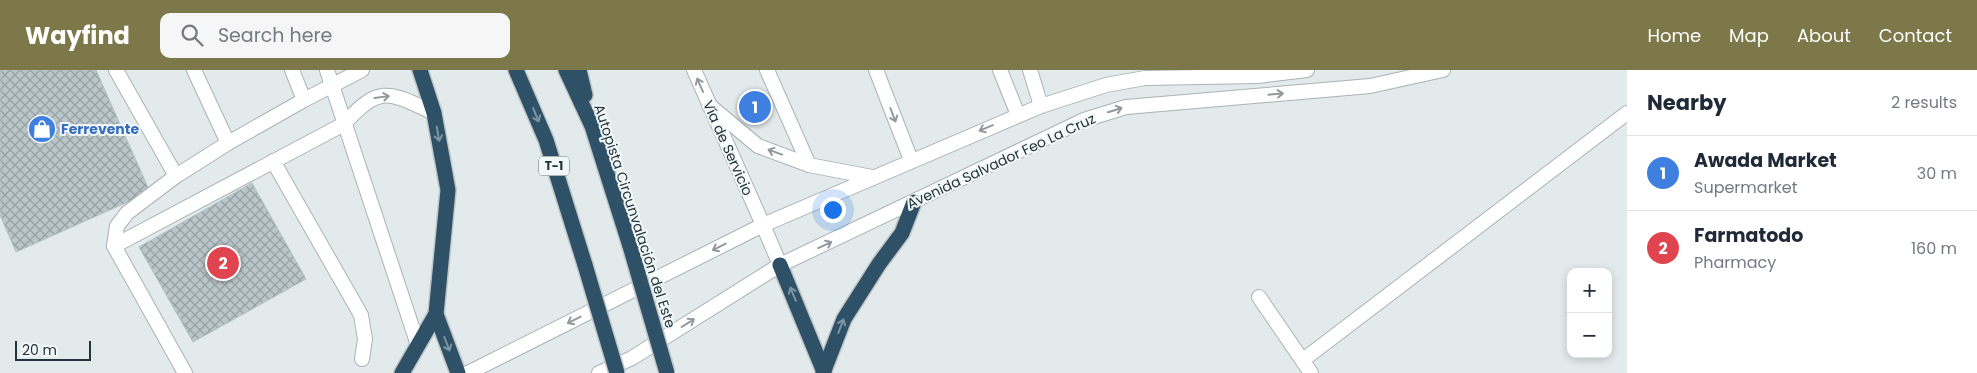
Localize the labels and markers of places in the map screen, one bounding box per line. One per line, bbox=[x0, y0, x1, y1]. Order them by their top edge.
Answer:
pin: 1 bbox=[739, 88, 771, 126]
shop icon: Ferrevente bbox=[27, 114, 57, 144]
place label: Ferrevente bbox=[61, 119, 139, 139]
pin: 2 bbox=[207, 244, 239, 282]

